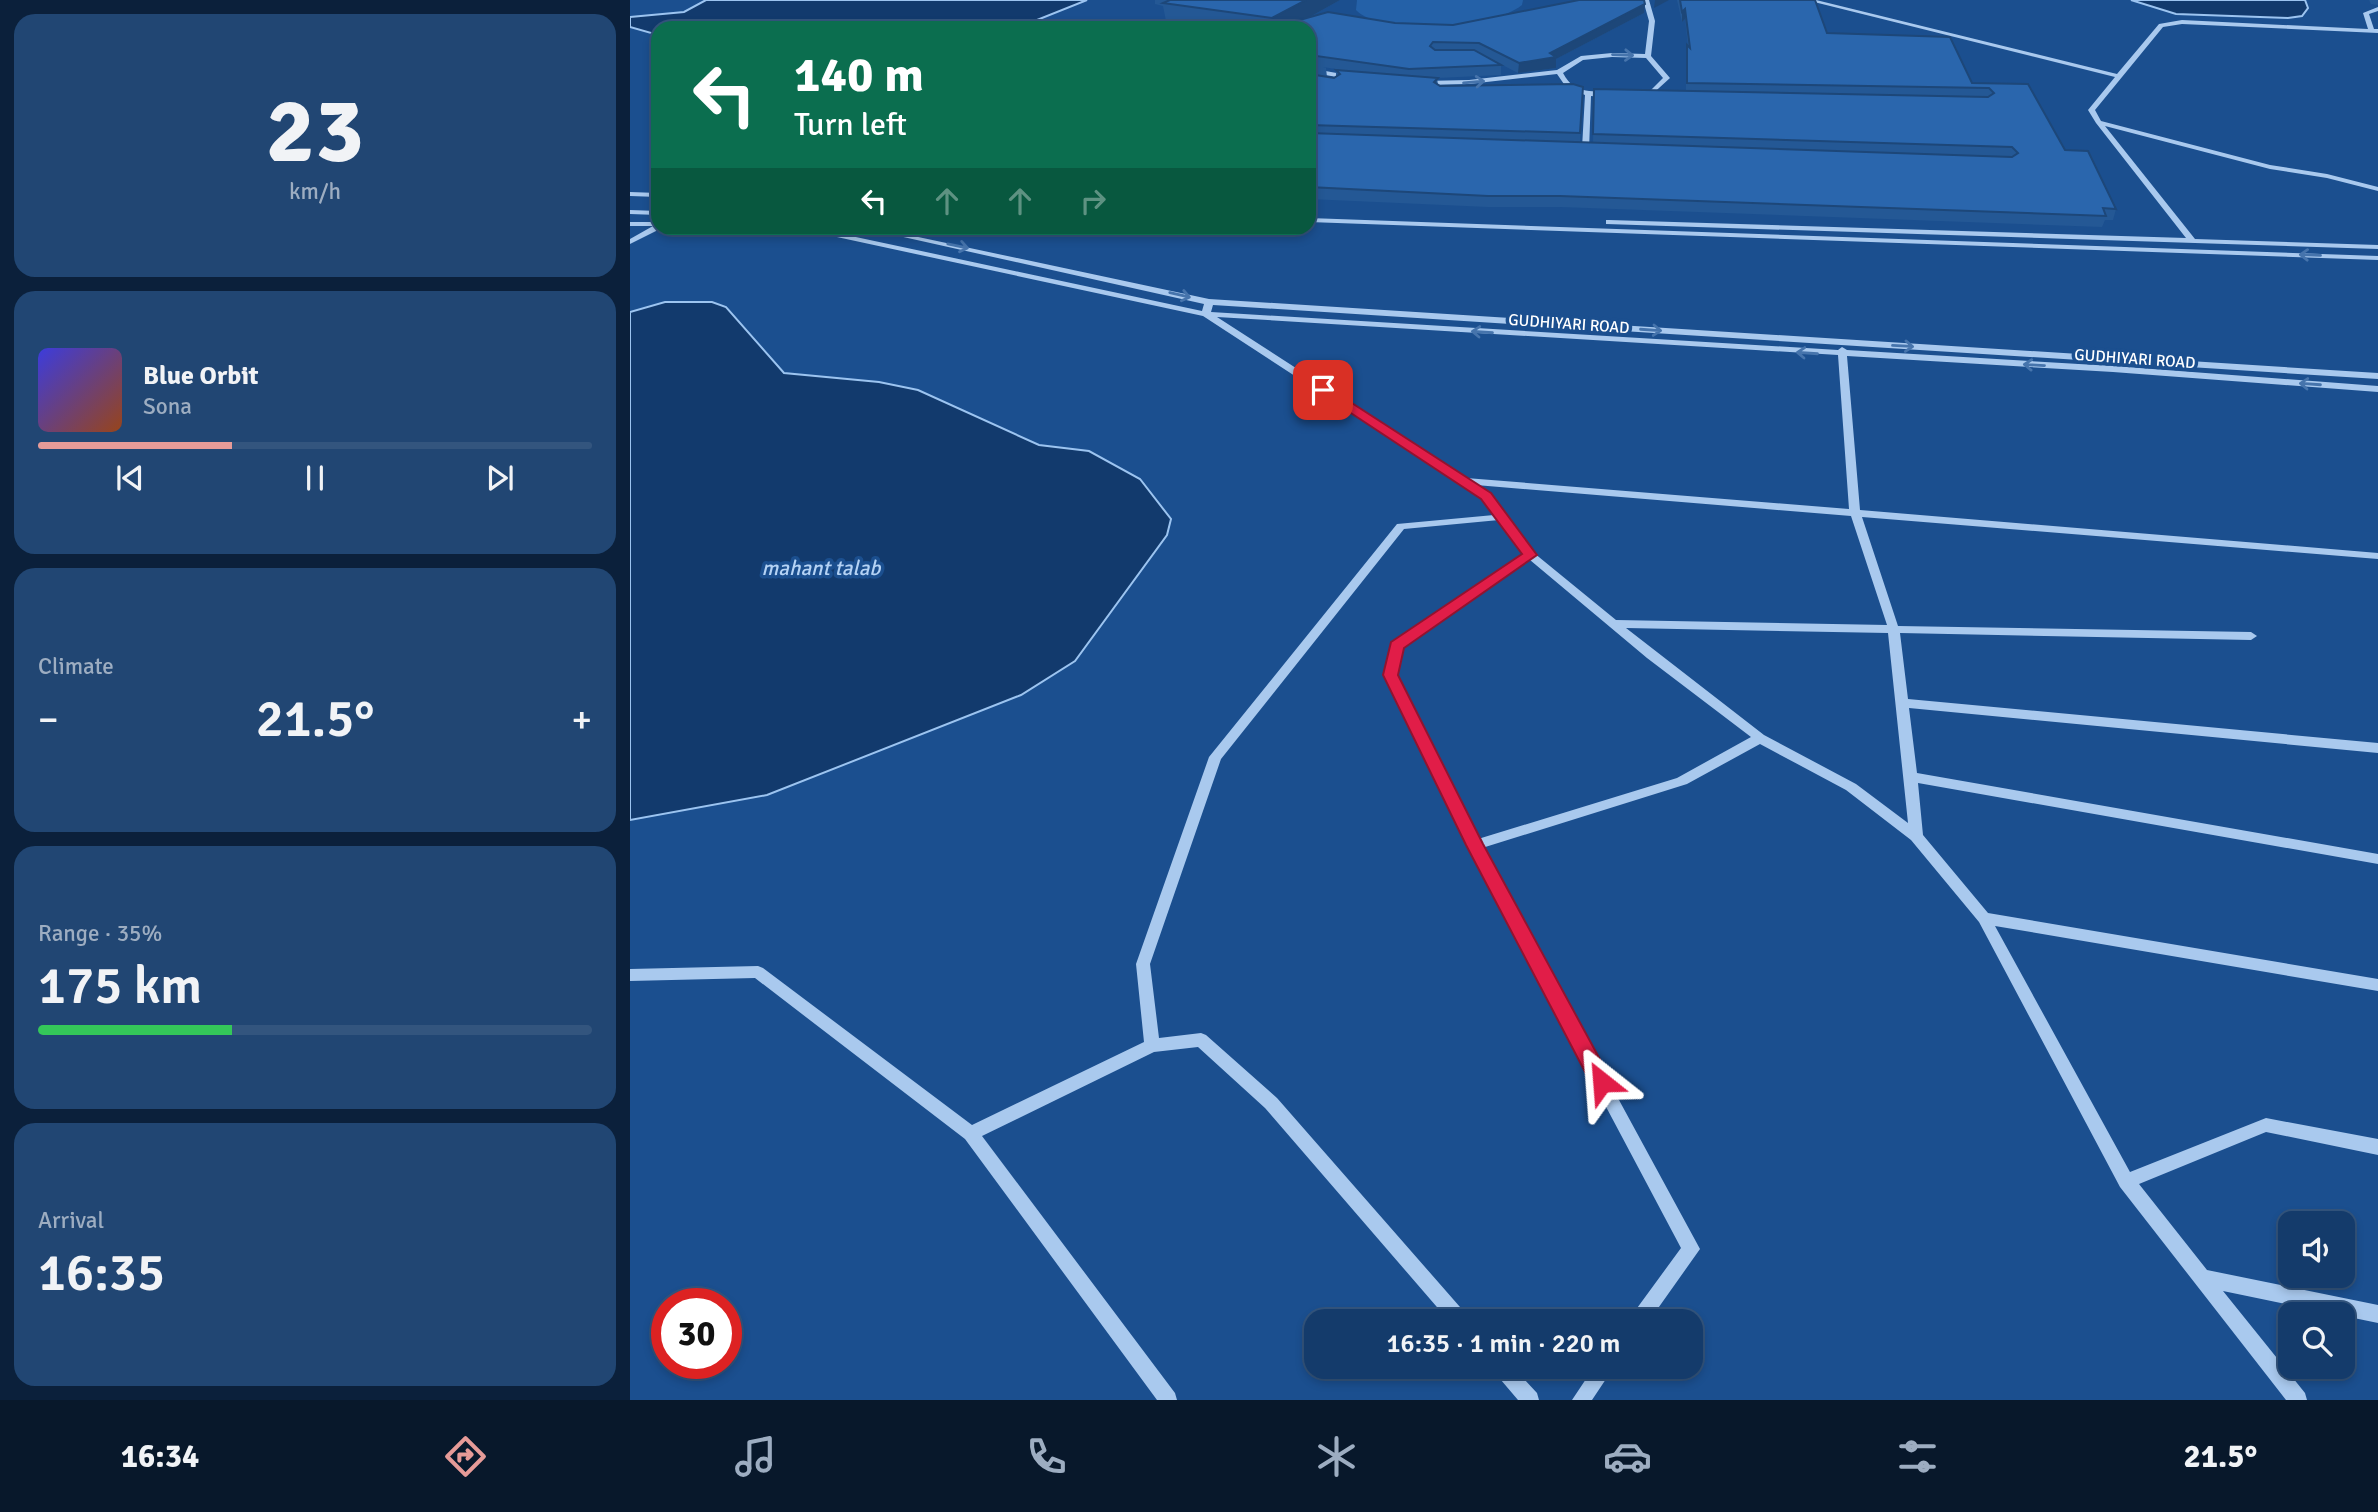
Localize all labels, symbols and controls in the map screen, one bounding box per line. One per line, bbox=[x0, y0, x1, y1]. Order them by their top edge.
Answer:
text: 140 m bbox=[794, 45, 924, 105]
icon: left bbox=[679, 49, 770, 140]
one-way arrow bbox=[1611, 49, 1634, 62]
text: 23 bbox=[266, 75, 364, 188]
one-way arrow bbox=[1462, 75, 1485, 88]
text: Turn left bbox=[794, 105, 907, 144]
text: km/h bbox=[289, 177, 341, 206]
icon: left bbox=[855, 182, 893, 220]
icon: ahead bbox=[928, 182, 966, 220]
icon: ahead bbox=[1001, 182, 1039, 220]
icon: right bbox=[1074, 182, 1112, 220]
one-way arrow bbox=[946, 240, 969, 254]
one-way arrow bbox=[2299, 249, 2322, 262]
one-way arrow bbox=[1169, 289, 1191, 302]
street label: GUDHIYARI ROAD bbox=[1508, 310, 1630, 338]
one-way arrow bbox=[1640, 323, 1663, 336]
one-way arrow bbox=[1471, 325, 1494, 338]
one-way arrow bbox=[1891, 339, 1914, 352]
street label: GUDHIYARI ROAD bbox=[2074, 345, 2196, 373]
one-way arrow bbox=[1796, 346, 1819, 359]
one-way arrow bbox=[2023, 359, 2046, 372]
text: Blue Orbit bbox=[143, 360, 259, 392]
pin bbox=[1293, 360, 1353, 420]
icon: arrive bbox=[1304, 371, 1342, 409]
one-way arrow bbox=[2299, 377, 2322, 390]
text: Sona bbox=[143, 392, 192, 421]
icon: previous bbox=[111, 459, 149, 497]
icon: pause bbox=[296, 459, 334, 497]
icon: next bbox=[481, 459, 519, 497]
water label: mahant talab bbox=[762, 555, 881, 581]
text: Climate bbox=[38, 652, 114, 681]
text: 21.5° bbox=[256, 687, 374, 751]
text: − bbox=[38, 696, 59, 743]
text: + bbox=[571, 696, 592, 743]
text: Range · 35% bbox=[38, 919, 162, 948]
text: 175 km bbox=[38, 954, 202, 1018]
position arrow bbox=[1565, 1045, 1639, 1119]
text: Arrival bbox=[38, 1206, 104, 1235]
map controls bbox=[2278, 1211, 2355, 1379]
button: sound bbox=[2278, 1211, 2355, 1288]
text: 16:35 bbox=[38, 1241, 165, 1305]
speed limit sign: 30 bbox=[651, 1288, 742, 1379]
button: search bbox=[2278, 1302, 2355, 1379]
text: 16:35 · 1 min · 220 m bbox=[1387, 1328, 1620, 1360]
icon: directions bbox=[441, 1432, 490, 1481]
icon: music bbox=[731, 1432, 780, 1481]
icon: phone bbox=[1022, 1432, 1071, 1481]
icon: climate bbox=[1312, 1432, 1361, 1481]
icon: car bbox=[1603, 1432, 1652, 1481]
icon: filters bbox=[1893, 1432, 1942, 1481]
text: 16:34 bbox=[121, 1437, 199, 1476]
text: 21.5° bbox=[2183, 1437, 2257, 1476]

